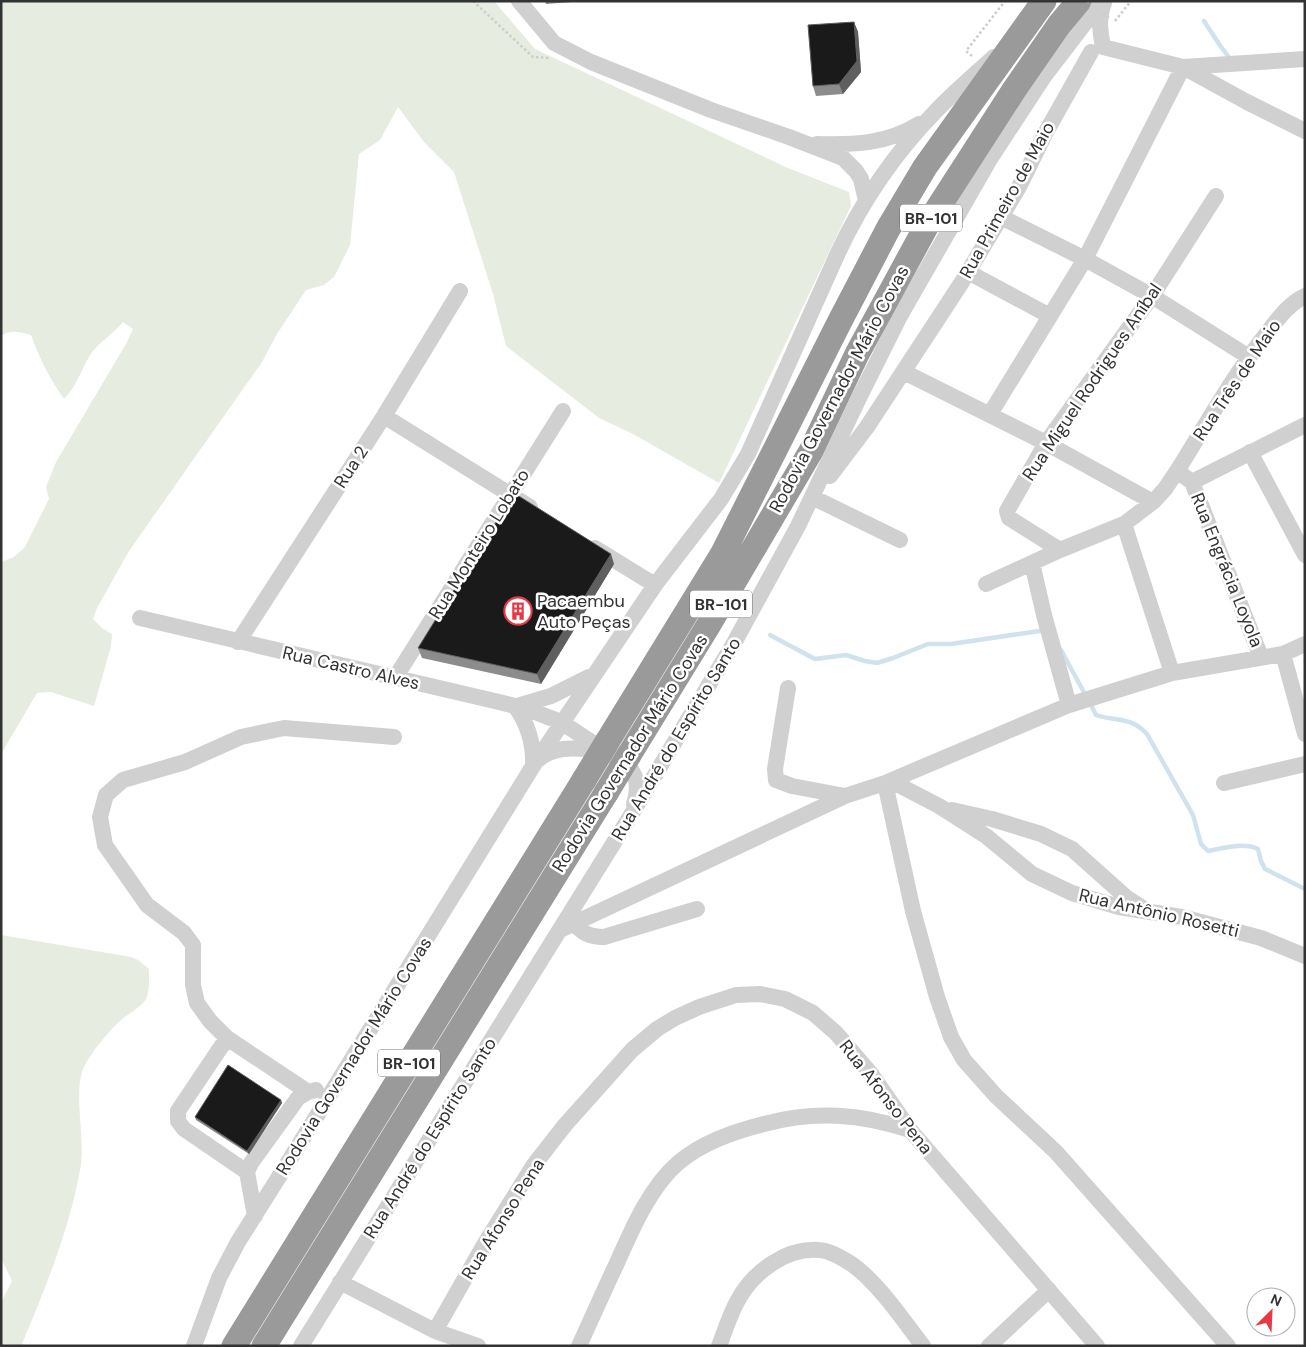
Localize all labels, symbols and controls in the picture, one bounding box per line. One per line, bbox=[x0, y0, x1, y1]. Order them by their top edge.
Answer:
street label: Rua Primeiro de Maio bbox=[954, 117, 1060, 283]
road number: BR-101 bbox=[900, 204, 962, 232]
street label: Rodovia Governador Mário Covas bbox=[764, 261, 914, 517]
street label: Rua Miguel Rodrigues Aníbal bbox=[1017, 279, 1167, 485]
street label: Rua Três de Maio bbox=[1188, 315, 1286, 445]
street label: Rua 2 bbox=[328, 441, 374, 493]
street label: Rua Monteiro Lobato bbox=[423, 464, 535, 624]
street label: Rua Engrácia Loyola bbox=[1185, 489, 1269, 651]
place label: Pacaembu Auto Peças bbox=[537, 589, 631, 634]
road number: BR-101 bbox=[690, 590, 752, 618]
building icon: Pacaembu Auto Peças bbox=[503, 596, 533, 626]
street label: Rodovia Governador Mário Covas bbox=[547, 629, 713, 877]
street label: Rua André do Espírito Santo bbox=[606, 633, 746, 845]
street label: Rua Castro Alves bbox=[280, 641, 422, 695]
street label: Rua Antônio Rosetti bbox=[1077, 883, 1241, 943]
street label: Rodovia Governador Mário Covas bbox=[271, 932, 437, 1180]
street label: Rua André do Espírito Santo bbox=[358, 1033, 502, 1243]
street label: Rua Afonso Pena bbox=[834, 1035, 938, 1159]
road number: BR-101 bbox=[378, 1050, 440, 1076]
street label: Rua Afonso Pena bbox=[456, 1154, 550, 1284]
north arrow bbox=[1246, 1287, 1296, 1337]
text: N bbox=[1268, 1290, 1285, 1310]

